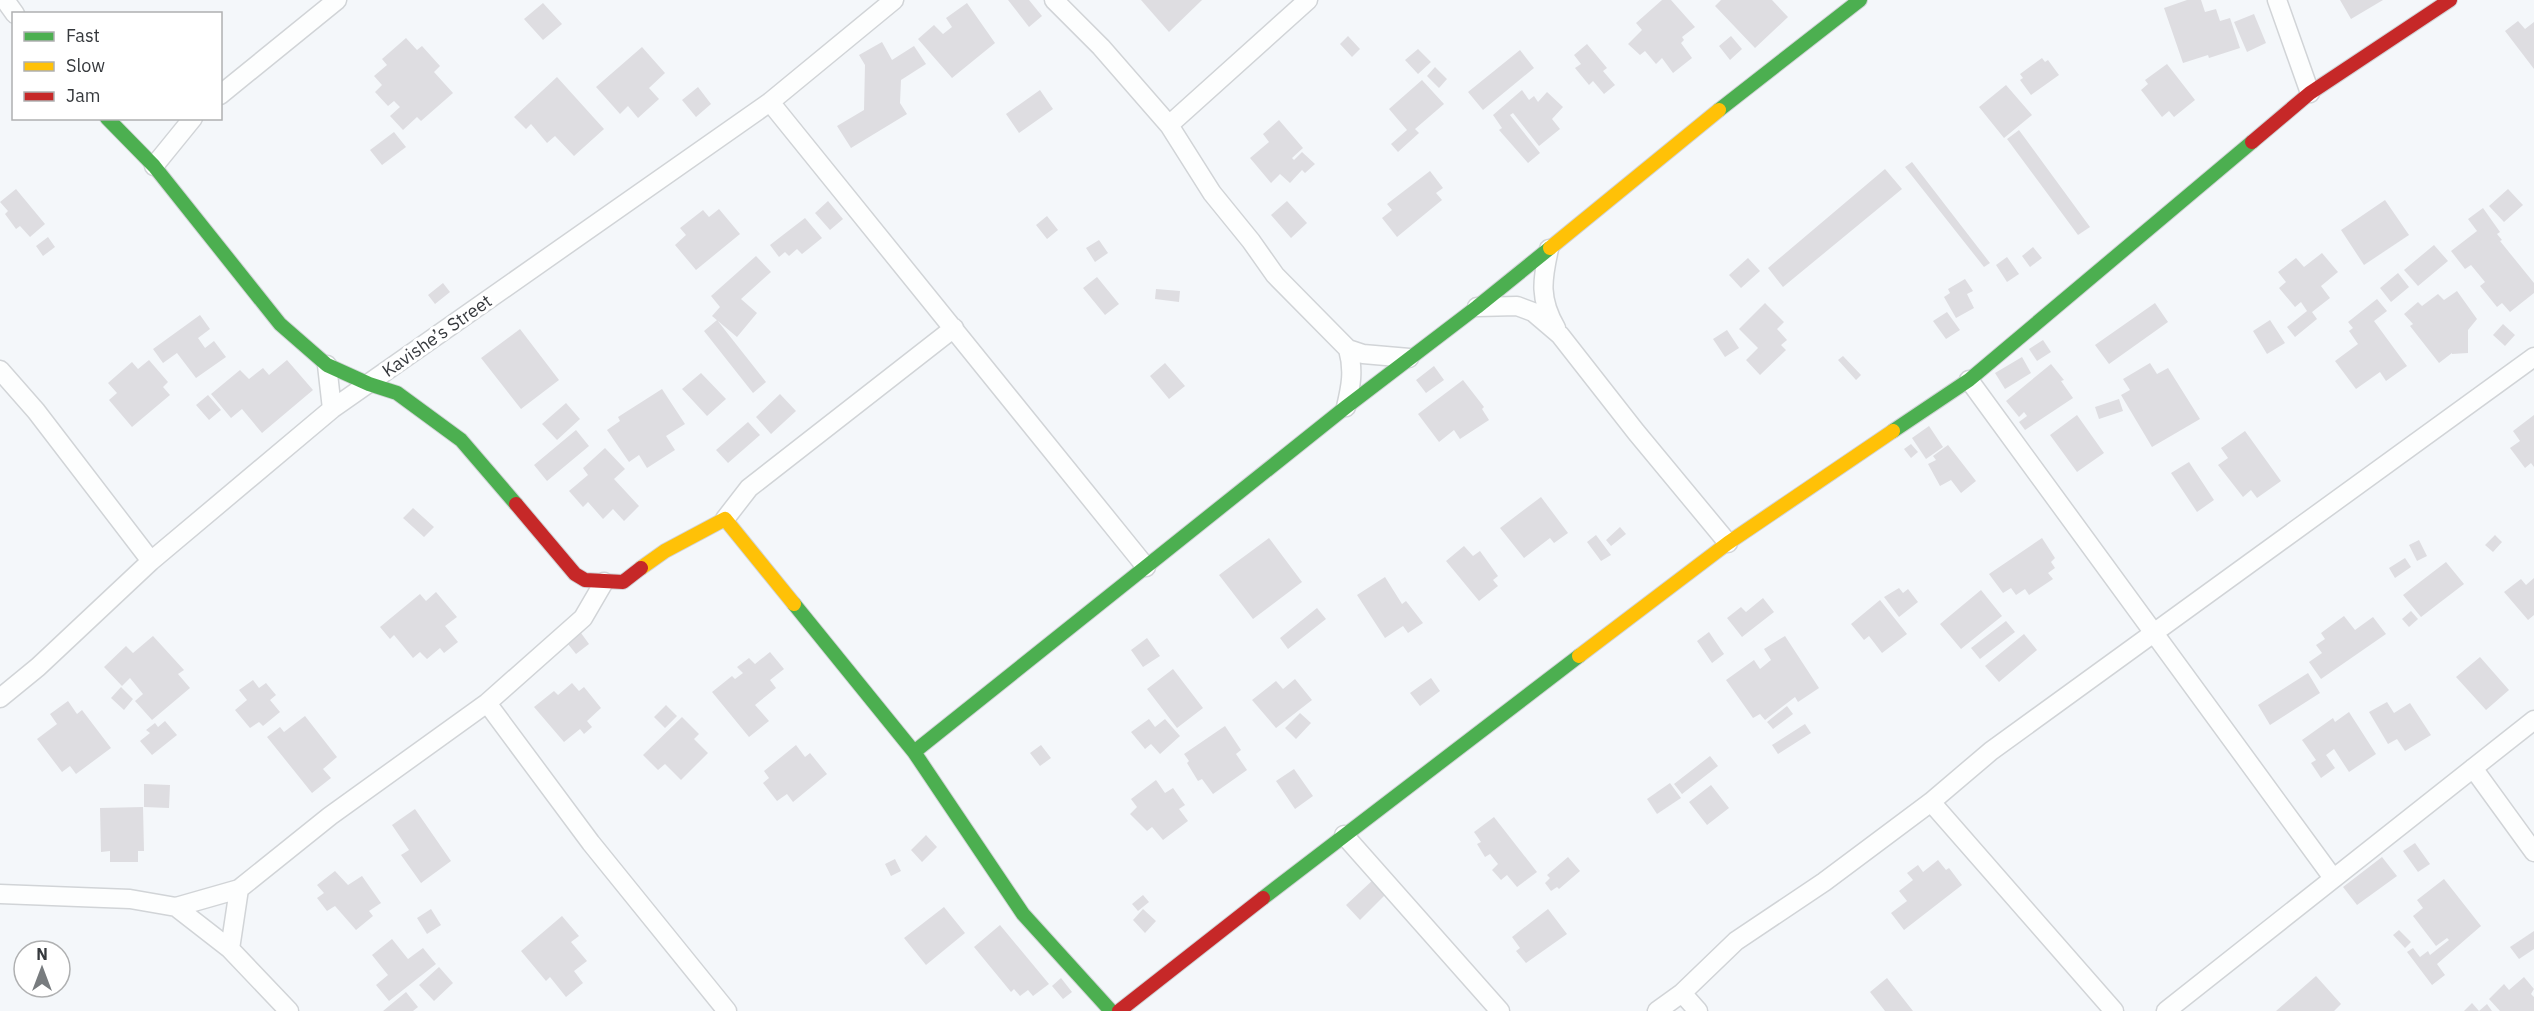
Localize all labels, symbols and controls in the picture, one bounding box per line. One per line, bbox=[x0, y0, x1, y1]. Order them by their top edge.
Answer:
legend bbox=[12, 12, 222, 120]
text: Fast bbox=[66, 24, 100, 47]
text: Slow bbox=[66, 54, 105, 77]
text: Jam bbox=[66, 84, 101, 107]
street label: Kavishe’s Street bbox=[377, 289, 496, 382]
north arrow bbox=[12, 939, 72, 999]
text: N bbox=[36, 944, 48, 964]

